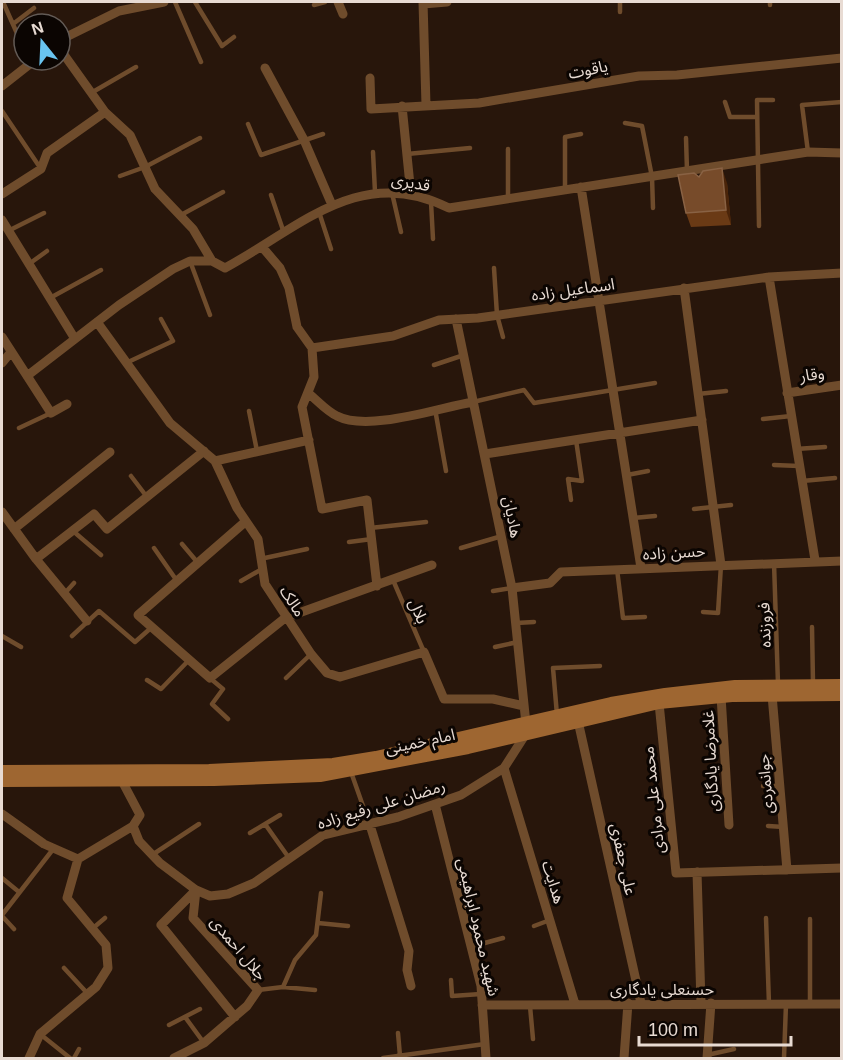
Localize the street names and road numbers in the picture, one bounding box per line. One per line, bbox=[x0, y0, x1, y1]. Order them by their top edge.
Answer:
street label: یاقوت bbox=[567, 57, 610, 83]
street label: قدیری bbox=[390, 171, 432, 195]
street label: اسماعیل زاده bbox=[530, 275, 616, 305]
street label: وقار bbox=[798, 364, 826, 386]
street label: هادیان bbox=[499, 495, 525, 539]
street label: حسن زاده bbox=[642, 542, 706, 564]
street label: مالک bbox=[277, 583, 309, 620]
street label: بلال bbox=[404, 596, 431, 627]
street label: فروزنده bbox=[755, 602, 775, 648]
street label: غلامرضا یادگاری bbox=[699, 710, 723, 812]
street label: امام خمینی bbox=[384, 726, 457, 761]
street label: محمد علی مرادی bbox=[639, 745, 669, 854]
street label: جوانمردی bbox=[754, 753, 778, 815]
street label: رمضان علی رفیع زاده bbox=[315, 777, 448, 836]
street label: علی جعفری bbox=[607, 822, 639, 897]
street label: شهید محمود ابراهیمی bbox=[453, 856, 503, 998]
street label: هدایت bbox=[539, 859, 568, 906]
street label: جلال احمدی bbox=[206, 913, 270, 985]
street label: حسنعلی یادگاری bbox=[610, 981, 714, 999]

